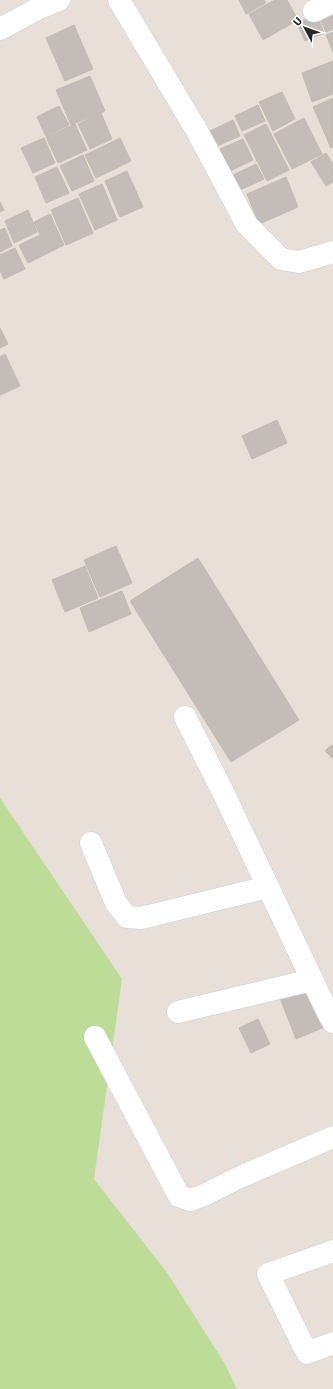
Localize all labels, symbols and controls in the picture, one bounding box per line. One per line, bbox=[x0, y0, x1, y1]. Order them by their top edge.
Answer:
north arrow bbox=[285, 8, 325, 48]
text: U bbox=[290, 15, 305, 29]

